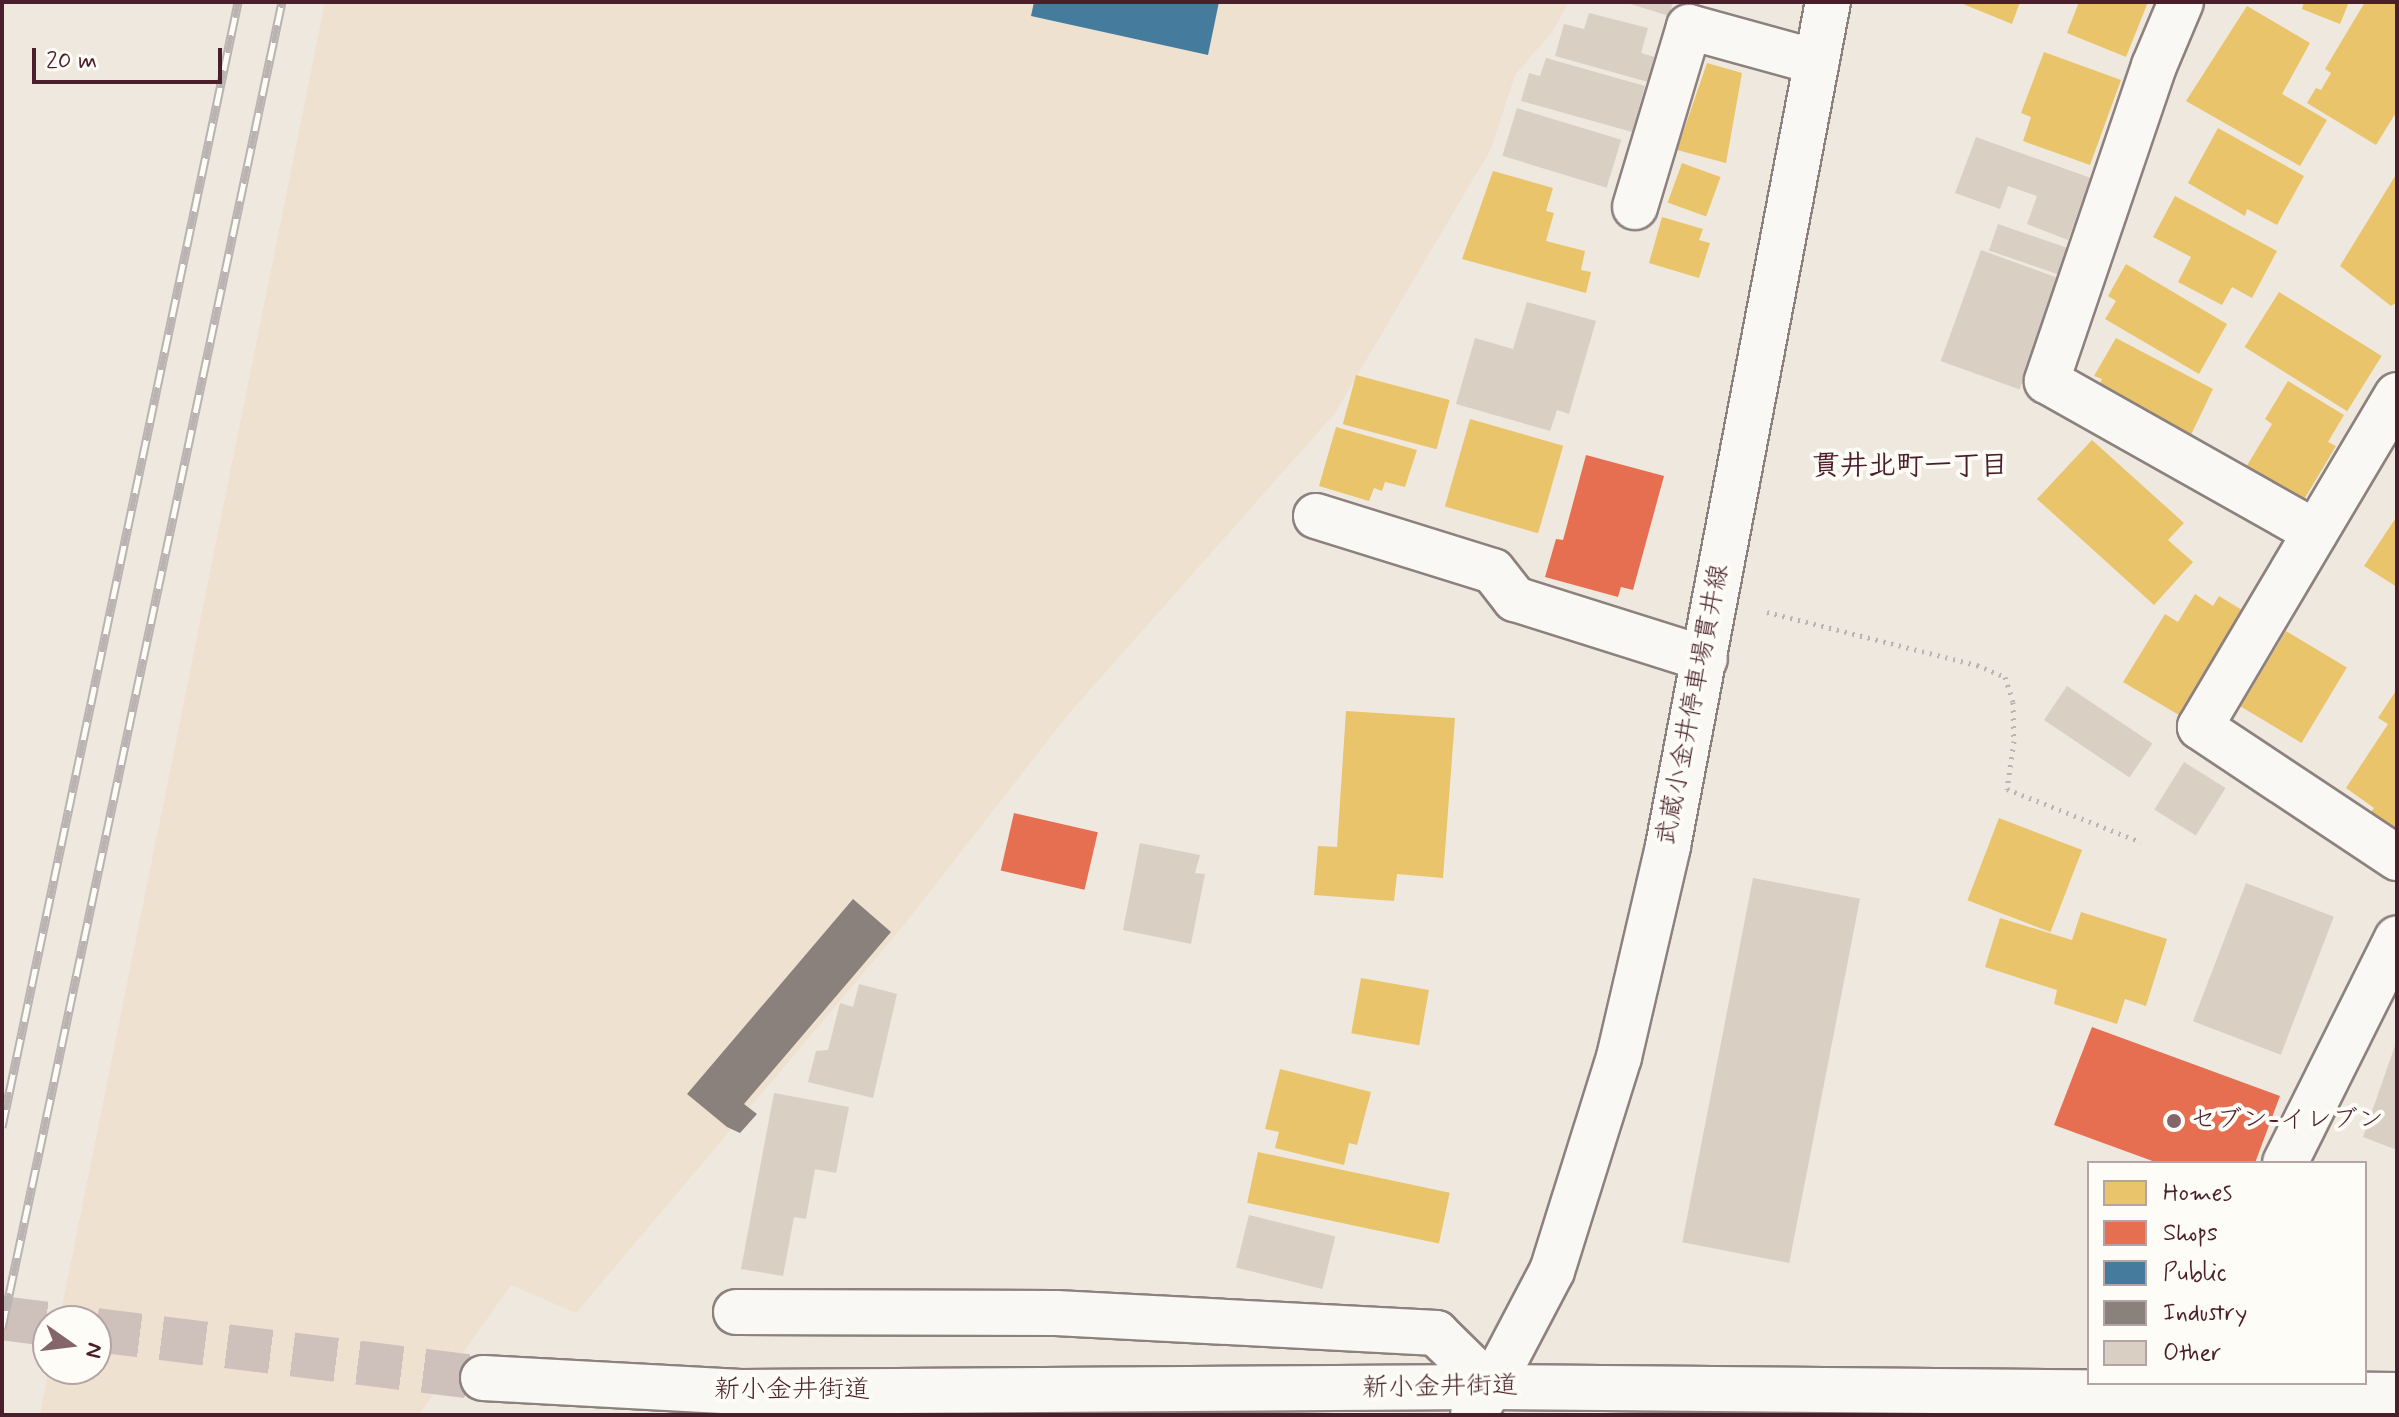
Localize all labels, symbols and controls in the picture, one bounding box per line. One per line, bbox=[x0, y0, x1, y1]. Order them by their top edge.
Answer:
scale bar bbox=[36, 32, 226, 82]
text: 20 m bbox=[46, 46, 97, 77]
district label: 貫井北町一丁目 bbox=[1812, 450, 2008, 484]
street label: 武蔵小金井停車場貫井線 bbox=[1651, 562, 1737, 848]
place label: セブン-イレブン bbox=[2190, 1105, 2384, 1137]
marker: セブン-イレブン bbox=[2165, 1112, 2183, 1130]
legend bbox=[2087, 1161, 2367, 1385]
text: Homes bbox=[2163, 1178, 2232, 1209]
text: Shops bbox=[2163, 1218, 2218, 1249]
text: Public bbox=[2163, 1258, 2227, 1289]
text: Industry bbox=[2163, 1298, 2247, 1329]
north arrow bbox=[32, 1305, 112, 1385]
text: Other bbox=[2163, 1338, 2221, 1369]
text: N bbox=[78, 1340, 109, 1361]
street label: 新小金井街道 bbox=[1362, 1371, 1518, 1405]
street label: 新小金井街道 bbox=[714, 1375, 870, 1407]

